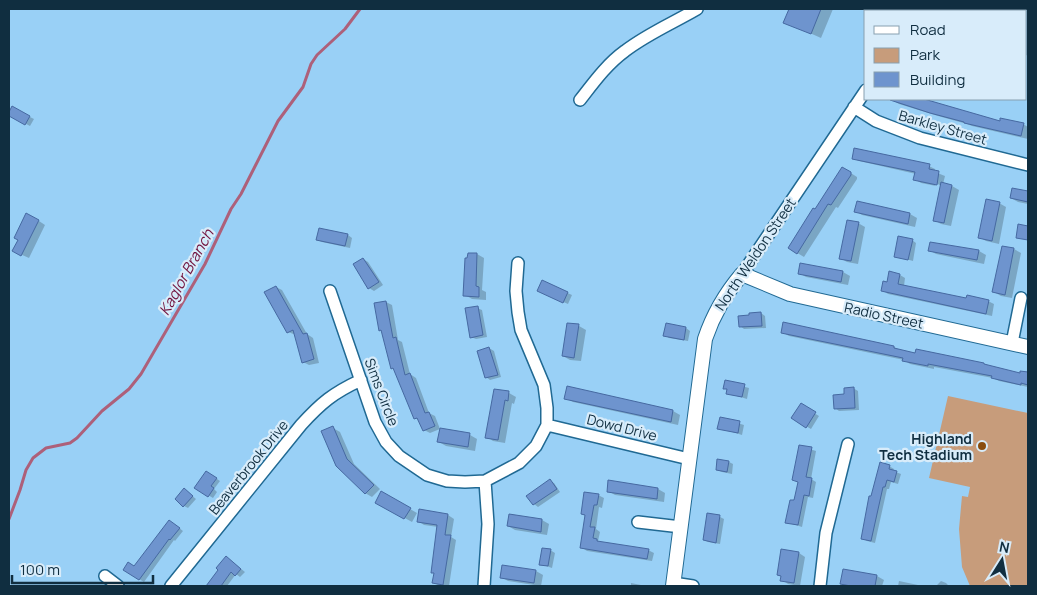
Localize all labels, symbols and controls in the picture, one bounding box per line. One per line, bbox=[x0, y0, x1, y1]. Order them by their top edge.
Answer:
legend bbox=[864, 10, 1027, 100]
text: Road bbox=[910, 19, 946, 40]
text: Park bbox=[910, 44, 940, 65]
text: Building bbox=[910, 69, 965, 90]
street label: Barkley Street bbox=[897, 105, 990, 149]
street label: North Weldon Street bbox=[710, 194, 800, 314]
water label: Kaglor Branch bbox=[154, 224, 219, 319]
street label: Radio Street bbox=[843, 297, 926, 333]
street label: Sims Circle bbox=[360, 355, 404, 429]
street label: Dowd Drive bbox=[585, 409, 659, 445]
street label: Beaverbrook Drive bbox=[204, 416, 292, 518]
place label: Highland Tech Stadium bbox=[879, 429, 972, 464]
marker: Highland Tech Stadium bbox=[976, 440, 988, 452]
north arrow bbox=[977, 535, 1027, 585]
text: N bbox=[998, 536, 1011, 557]
scale bar bbox=[12, 552, 154, 584]
text: 100 m bbox=[20, 559, 60, 580]

